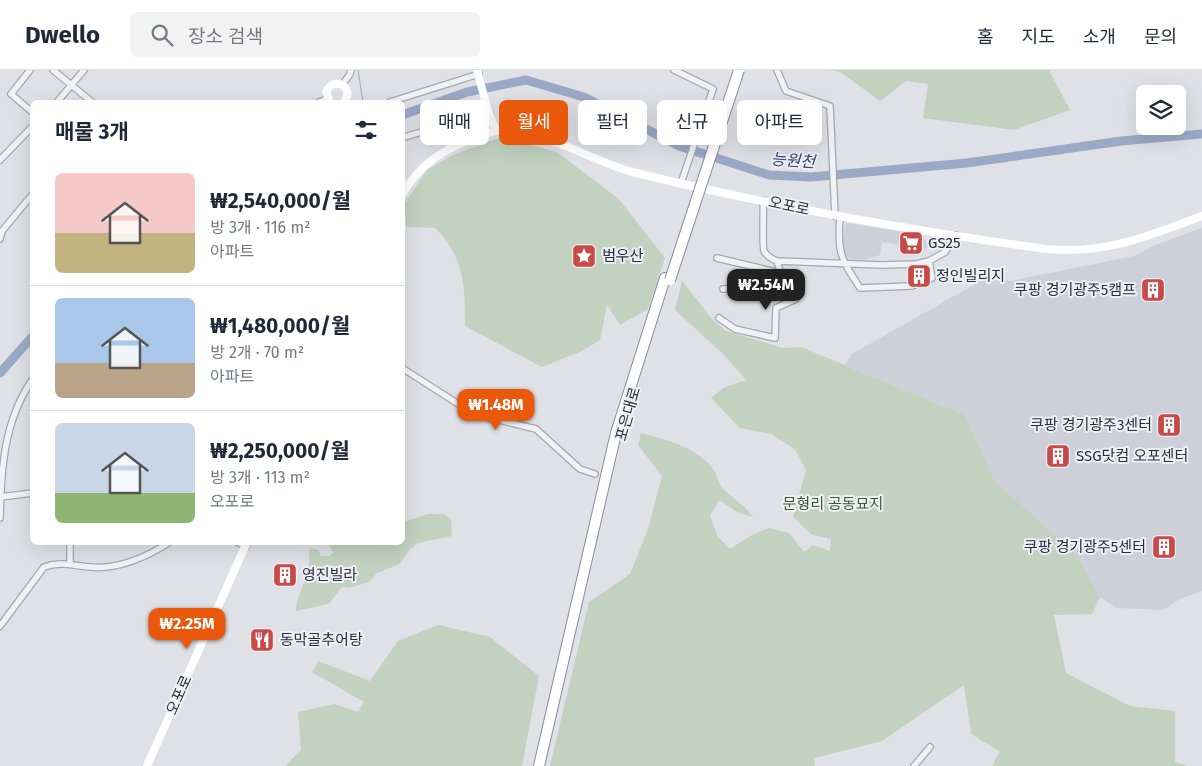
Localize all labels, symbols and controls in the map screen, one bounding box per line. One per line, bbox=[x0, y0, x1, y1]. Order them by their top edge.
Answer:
search box bbox=[130, 12, 480, 57]
text: Dwello bbox=[25, 21, 100, 49]
icon: search bbox=[148, 21, 176, 49]
text: 장소 검색 bbox=[188, 25, 263, 48]
text: 홈 bbox=[977, 26, 994, 48]
text: 지도 bbox=[1022, 26, 1055, 48]
text: 소개 bbox=[1083, 26, 1116, 48]
text: 문의 bbox=[1144, 26, 1177, 48]
map controls bbox=[1136, 85, 1186, 135]
button: layers bbox=[1136, 85, 1186, 135]
chip: 매매 bbox=[420, 100, 489, 145]
chip: 월세 bbox=[499, 100, 568, 145]
chip: 필터 bbox=[578, 100, 647, 145]
chip: 신규 bbox=[657, 100, 727, 145]
chip: 아파트 bbox=[737, 100, 822, 145]
icon: filters bbox=[352, 116, 380, 144]
text: 매물 3개 bbox=[55, 119, 129, 145]
water label: 능원천 bbox=[770, 149, 818, 172]
text: ₩2,540,000/월 bbox=[210, 188, 351, 214]
icon: home bbox=[95, 193, 155, 253]
street label: 오포로 bbox=[767, 193, 811, 219]
text: 방 3개 · 116 m² bbox=[210, 218, 310, 237]
supermarket icon: GS25 bbox=[898, 230, 924, 256]
place label: GS25 bbox=[928, 234, 960, 252]
text: 아파트 bbox=[210, 242, 254, 261]
place icon: 범우산 bbox=[571, 243, 597, 269]
place label: 범우산 bbox=[602, 247, 644, 265]
building icon: 정인빌리지 bbox=[906, 263, 932, 289]
place label: 정인빌리지 bbox=[936, 267, 1005, 285]
pin: ₩2.54M bbox=[725, 268, 807, 311]
text: ₩2.54M bbox=[738, 275, 794, 294]
building icon: 쿠팡 경기광주5캠프 bbox=[1140, 277, 1166, 303]
place label: 쿠팡 경기광주5캠프 bbox=[1014, 281, 1136, 299]
text: ₩1,480,000/월 bbox=[210, 313, 350, 339]
icon: home bbox=[95, 318, 155, 378]
text: 방 2개 · 70 m² bbox=[210, 343, 304, 362]
text: 아파트 bbox=[210, 367, 254, 386]
street label: 포은대로 bbox=[612, 385, 644, 443]
pin: ₩1.48M bbox=[455, 388, 537, 431]
text: ₩1.48M bbox=[468, 395, 524, 414]
building icon: 쿠팡 경기광주3센터 bbox=[1156, 412, 1182, 438]
place label: 쿠팡 경기광주3센터 bbox=[1030, 416, 1152, 434]
text: ₩2,250,000/월 bbox=[210, 438, 350, 464]
icon: home bbox=[95, 443, 155, 503]
building icon: SSG닷컴 오포센터 bbox=[1045, 443, 1071, 469]
place label: SSG닷컴 오포센터 bbox=[1076, 447, 1188, 465]
text: 방 3개 · 113 m² bbox=[210, 468, 310, 487]
text: 오포로 bbox=[210, 492, 254, 511]
park label: 문형리 공동묘지 bbox=[783, 495, 883, 513]
building icon: 쿠팡 경기광주5센터 bbox=[1151, 534, 1177, 560]
place label: 쿠팡 경기광주5센터 bbox=[1024, 538, 1146, 556]
building icon: 영진빌라 bbox=[272, 562, 298, 588]
place label: 영진빌라 bbox=[302, 566, 357, 584]
pin: ₩2.25M bbox=[146, 608, 228, 650]
text: ₩2.25M bbox=[159, 614, 215, 633]
restaurant icon: 동막골추어탕 bbox=[249, 627, 275, 653]
place label: 동막골추어탕 bbox=[280, 631, 363, 649]
street label: 오포로 bbox=[162, 672, 196, 718]

